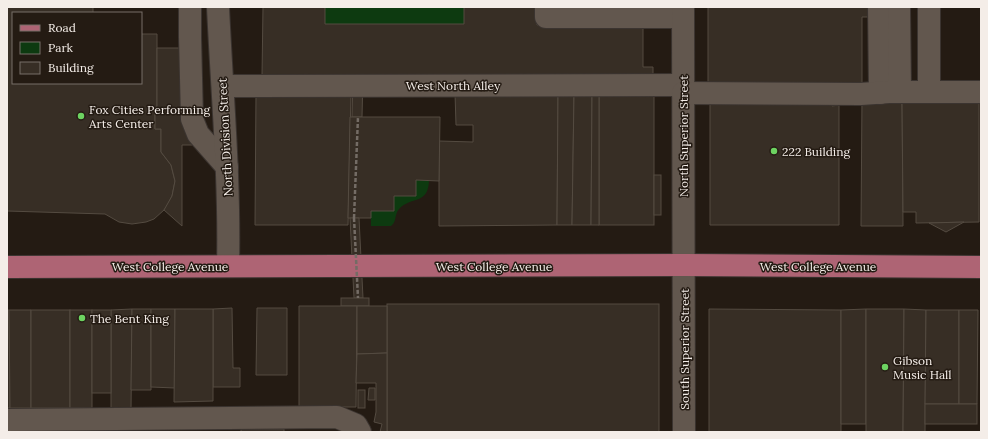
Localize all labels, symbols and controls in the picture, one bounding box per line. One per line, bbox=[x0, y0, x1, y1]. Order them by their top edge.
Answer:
legend bbox=[12, 12, 142, 84]
text: Road bbox=[48, 20, 76, 35]
text: Park bbox=[48, 40, 74, 55]
text: Building bbox=[48, 60, 94, 75]
street label: North Superior Street bbox=[676, 75, 691, 197]
street label: North Division Street bbox=[214, 77, 236, 197]
street label: West North Alley bbox=[406, 78, 501, 93]
place label: Fox Cities Performing Arts Center bbox=[88, 102, 211, 131]
marker: Fox Cities Performing Arts Center bbox=[76, 111, 86, 121]
place label: 222 Building bbox=[782, 144, 851, 159]
marker: 222 Building bbox=[769, 146, 779, 156]
street label: West College Avenue bbox=[112, 259, 229, 274]
street label: West College Avenue bbox=[436, 259, 553, 274]
street label: West College Avenue bbox=[760, 259, 877, 274]
street label: South Superior Street bbox=[677, 288, 692, 410]
place label: The Bent King bbox=[90, 311, 169, 326]
marker: The Bent King bbox=[77, 313, 87, 323]
place label: Gibson Music Hall bbox=[893, 353, 952, 382]
marker: Gibson Music Hall bbox=[880, 362, 890, 372]

